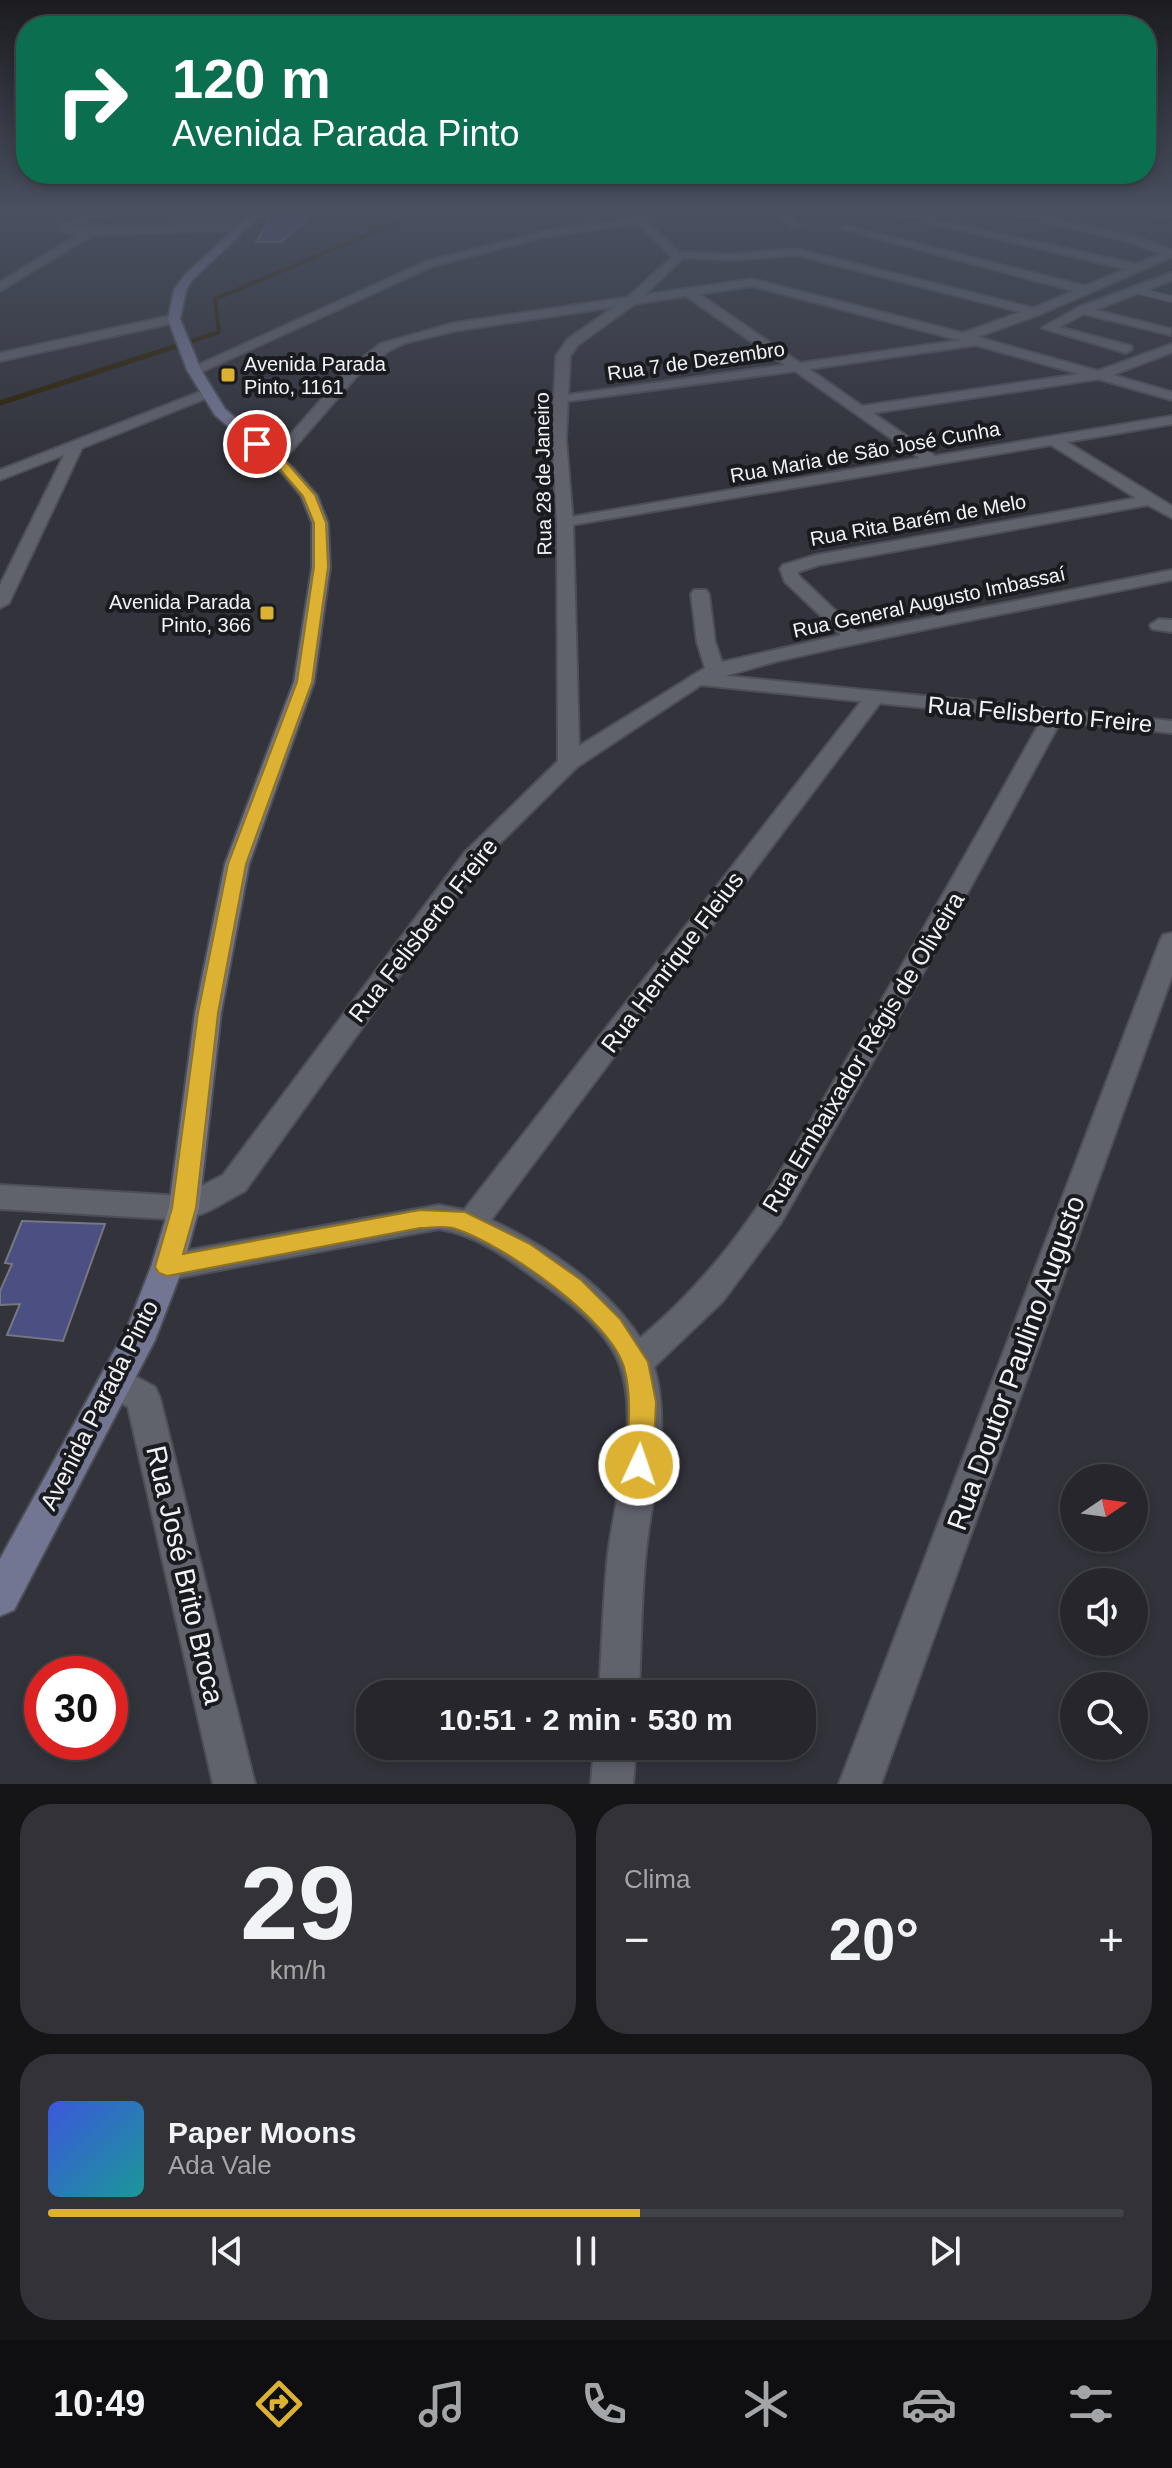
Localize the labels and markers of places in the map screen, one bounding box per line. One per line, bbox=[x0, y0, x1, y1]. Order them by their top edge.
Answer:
place label: Avenida Parada Pinto, 1161 bbox=[244, 353, 387, 398]
marker: Avenida Parada Pinto, 1161 bbox=[219, 366, 237, 384]
pin bbox=[223, 410, 291, 478]
place label: Avenida Parada Pinto, 366 bbox=[109, 591, 252, 636]
marker: Avenida Parada Pinto, 366 bbox=[258, 604, 276, 622]

